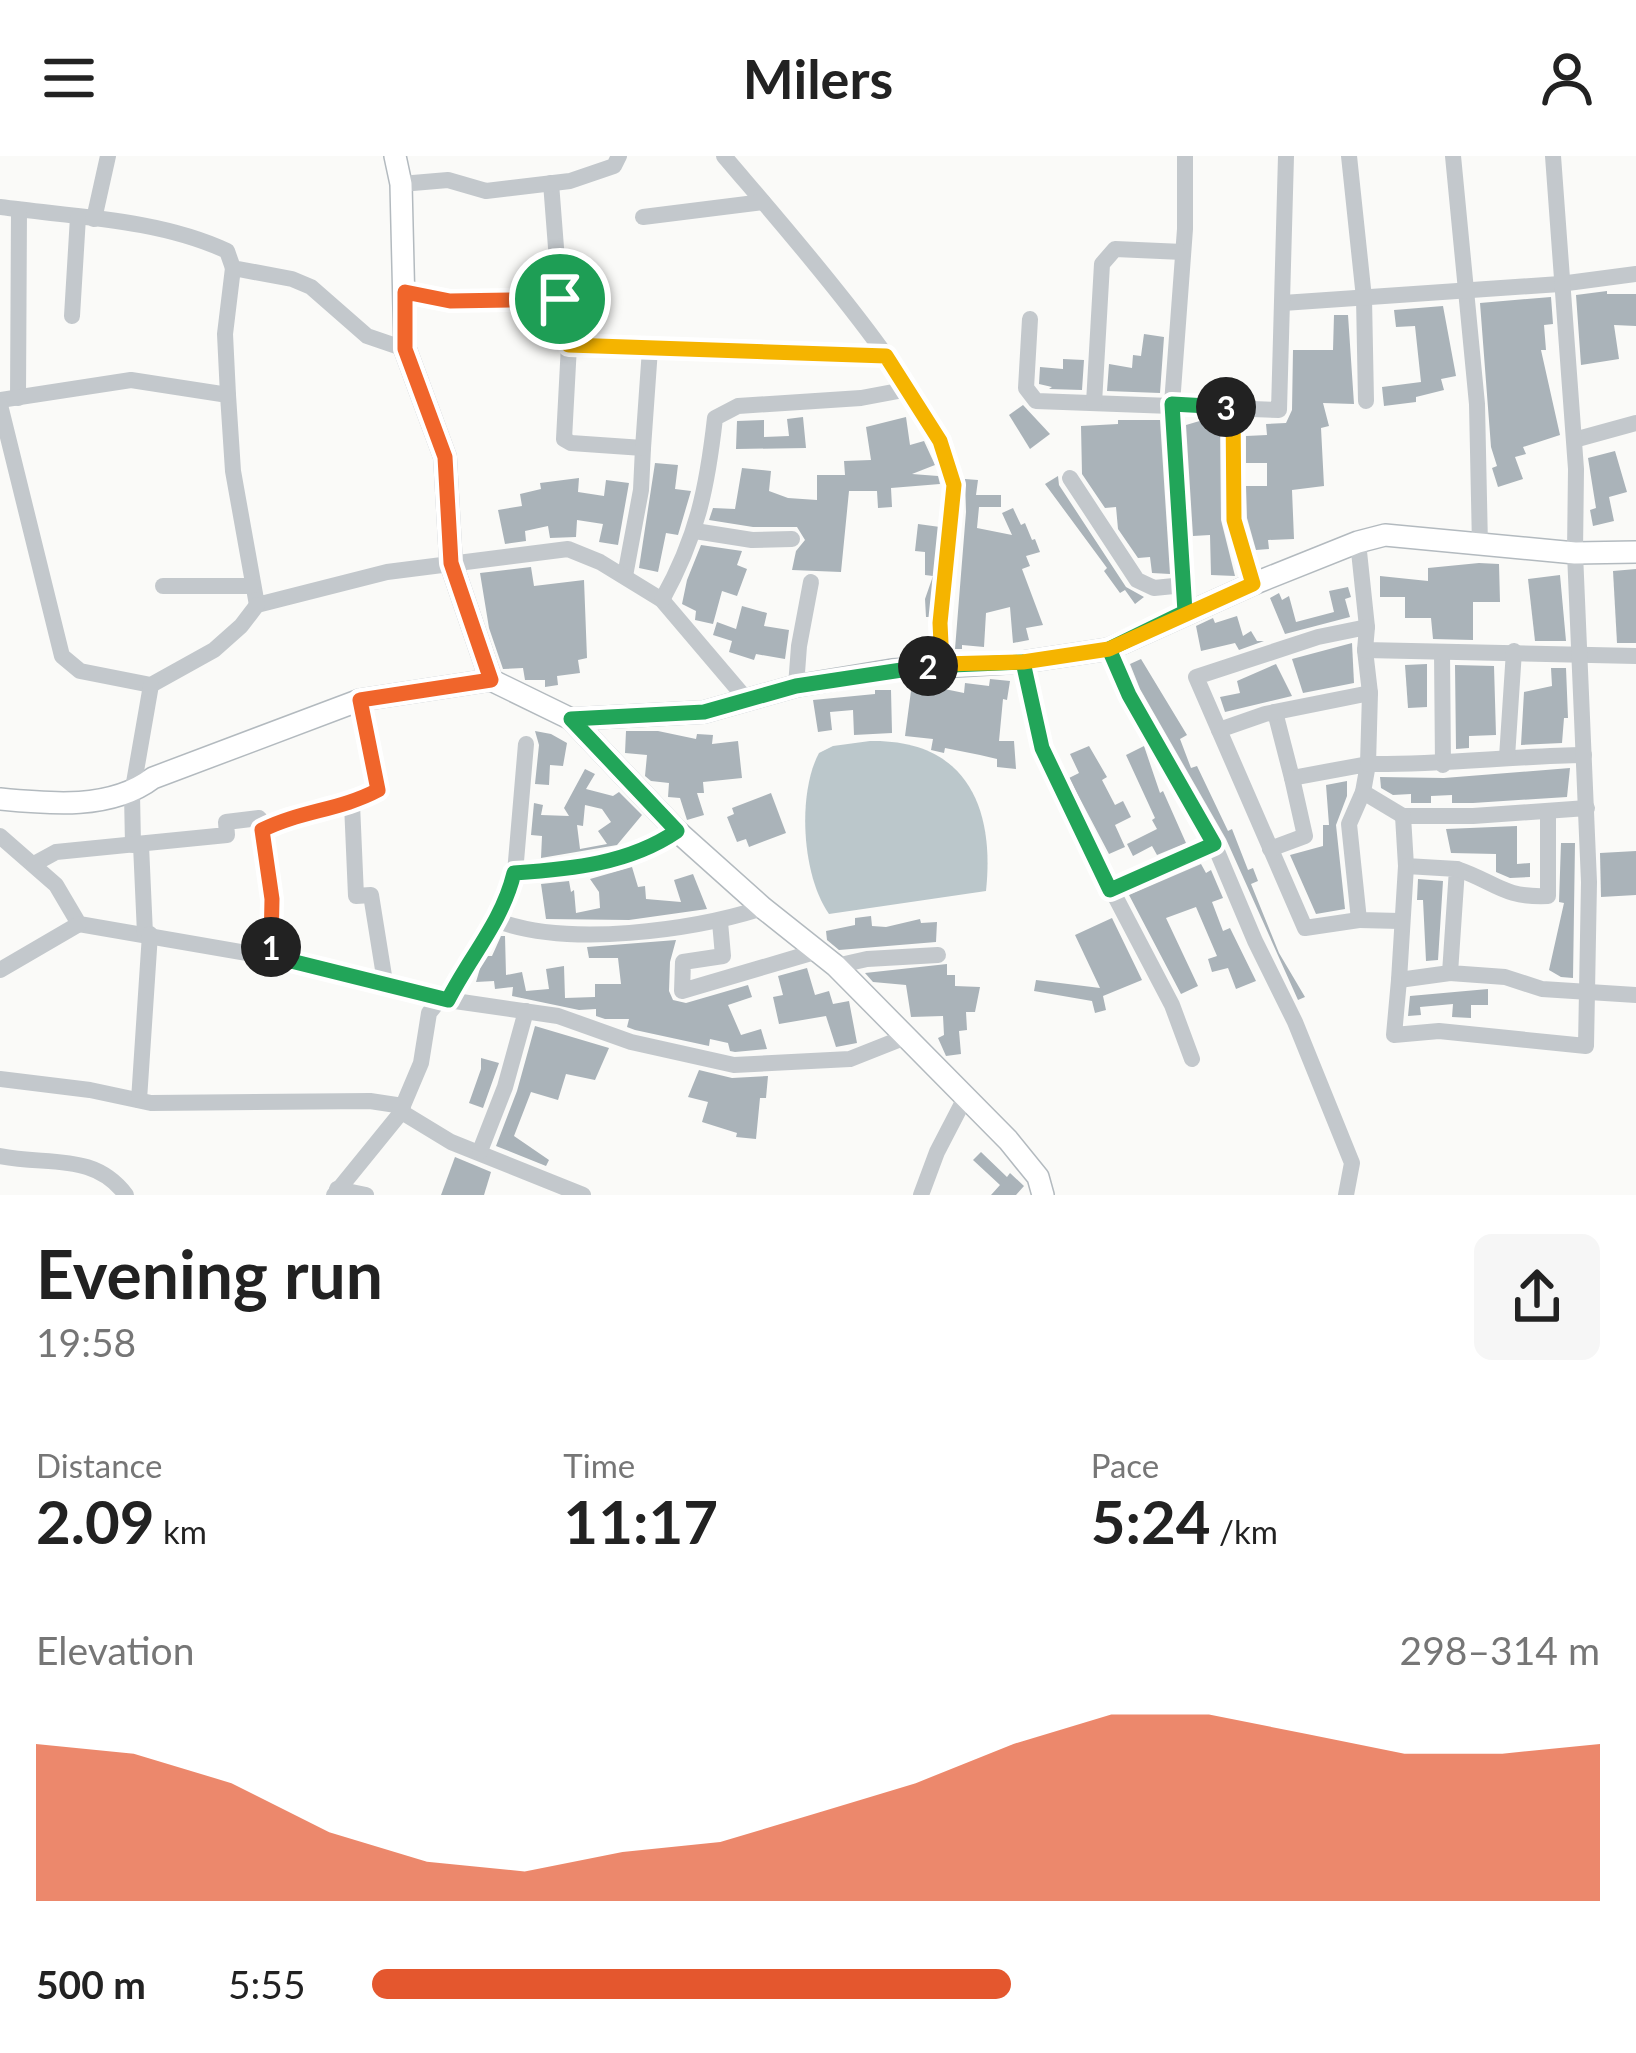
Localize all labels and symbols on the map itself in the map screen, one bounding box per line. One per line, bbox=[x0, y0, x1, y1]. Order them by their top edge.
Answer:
pin bbox=[509, 248, 611, 350]
pin: 3 bbox=[1196, 377, 1256, 437]
pin: 2 bbox=[898, 636, 958, 696]
pin: 1 bbox=[241, 917, 301, 977]

